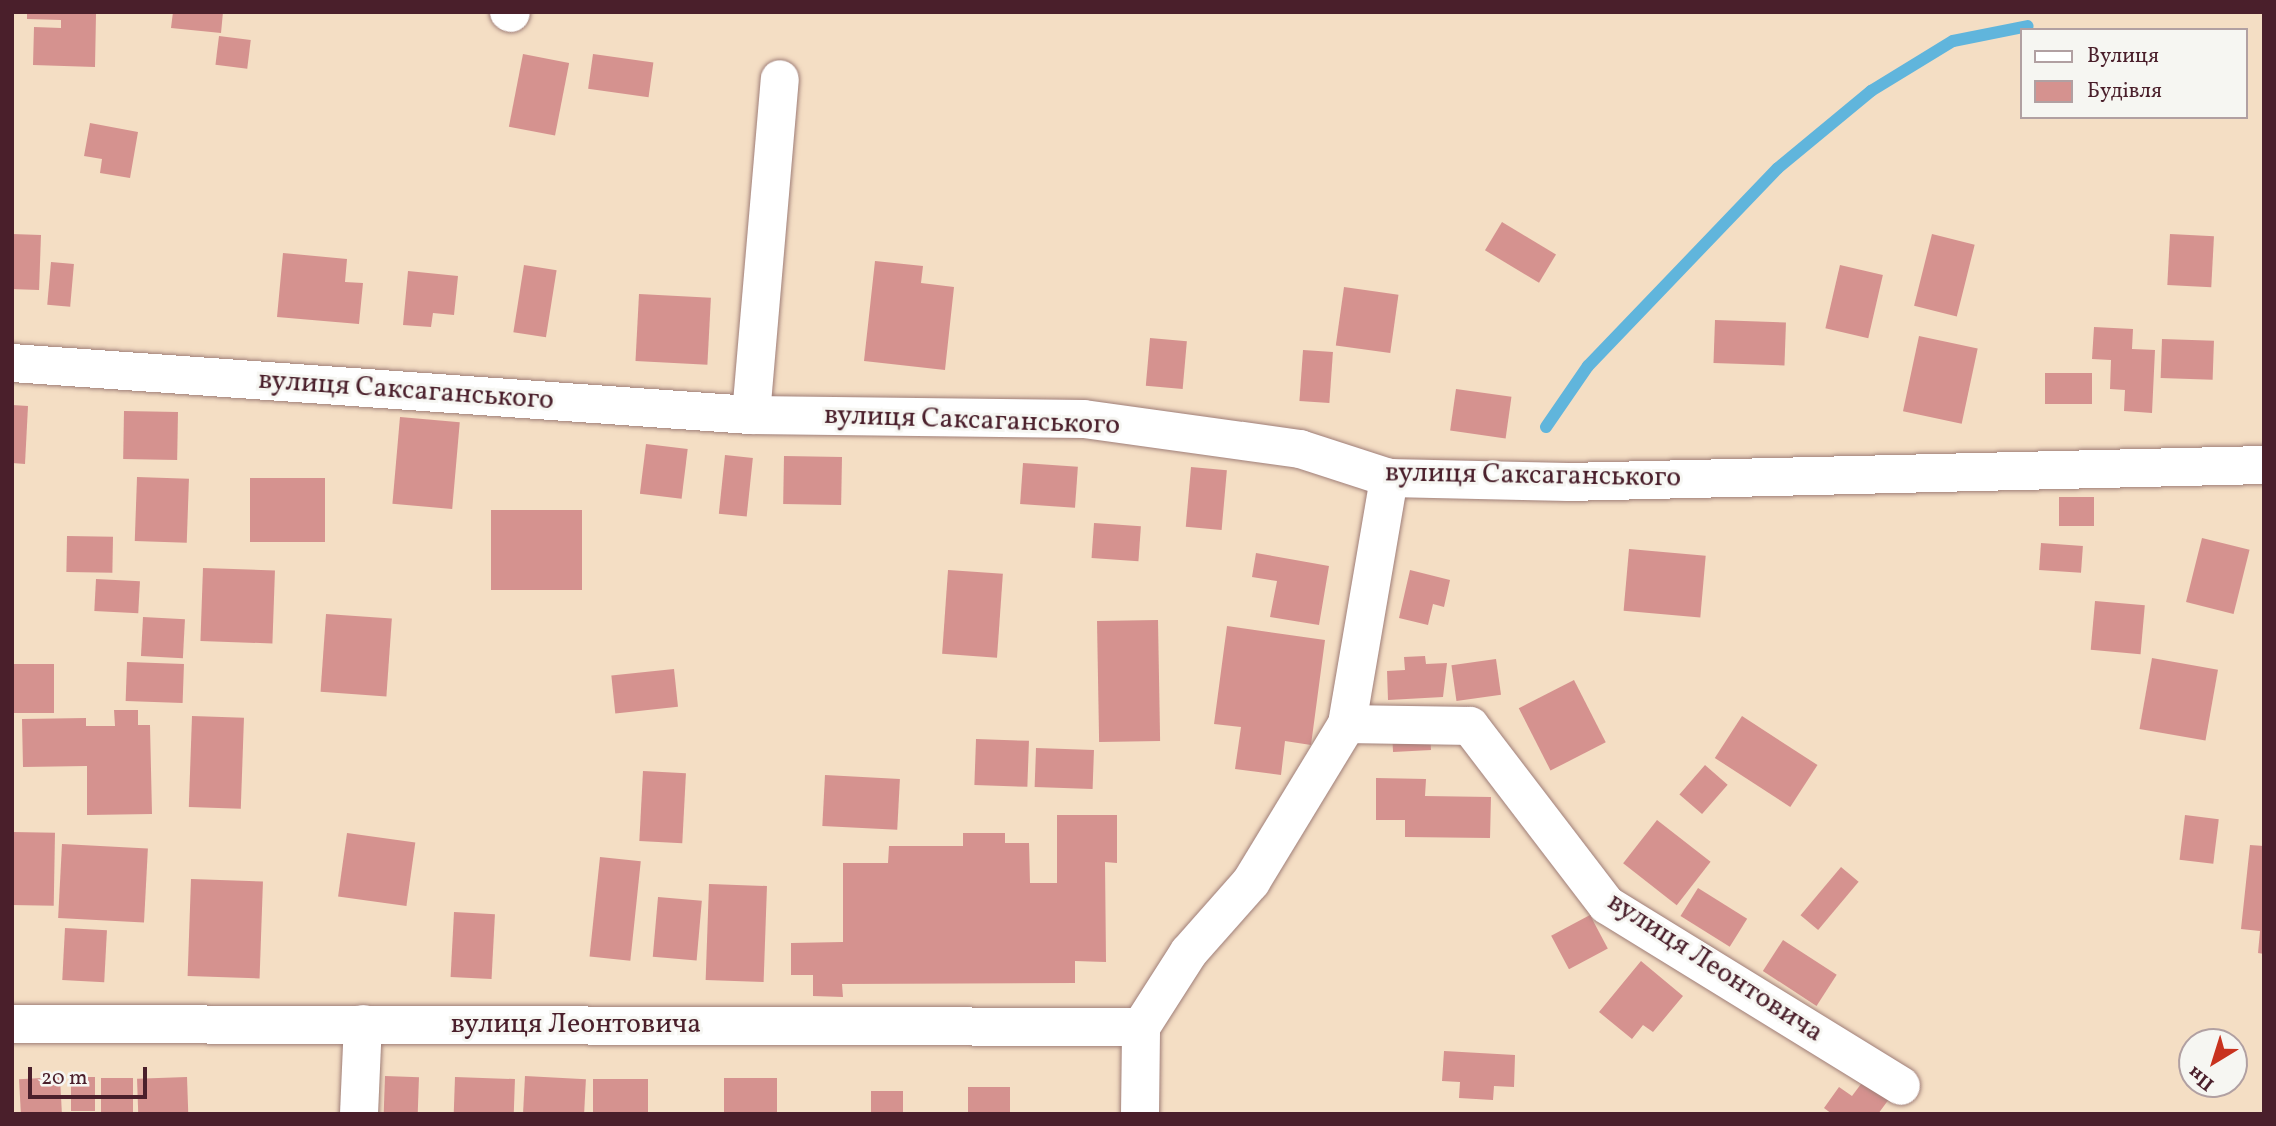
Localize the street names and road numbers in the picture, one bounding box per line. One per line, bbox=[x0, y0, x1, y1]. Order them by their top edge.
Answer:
street label: вулиця Саксаганського bbox=[257, 364, 555, 418]
street label: вулиця Саксаганського bbox=[823, 399, 1121, 443]
street label: вулиця Саксаганського bbox=[1385, 457, 1681, 495]
street label: вулиця Леонтовича bbox=[1601, 886, 1829, 1050]
street label: вулиця Леонтовича bbox=[451, 1008, 701, 1042]

